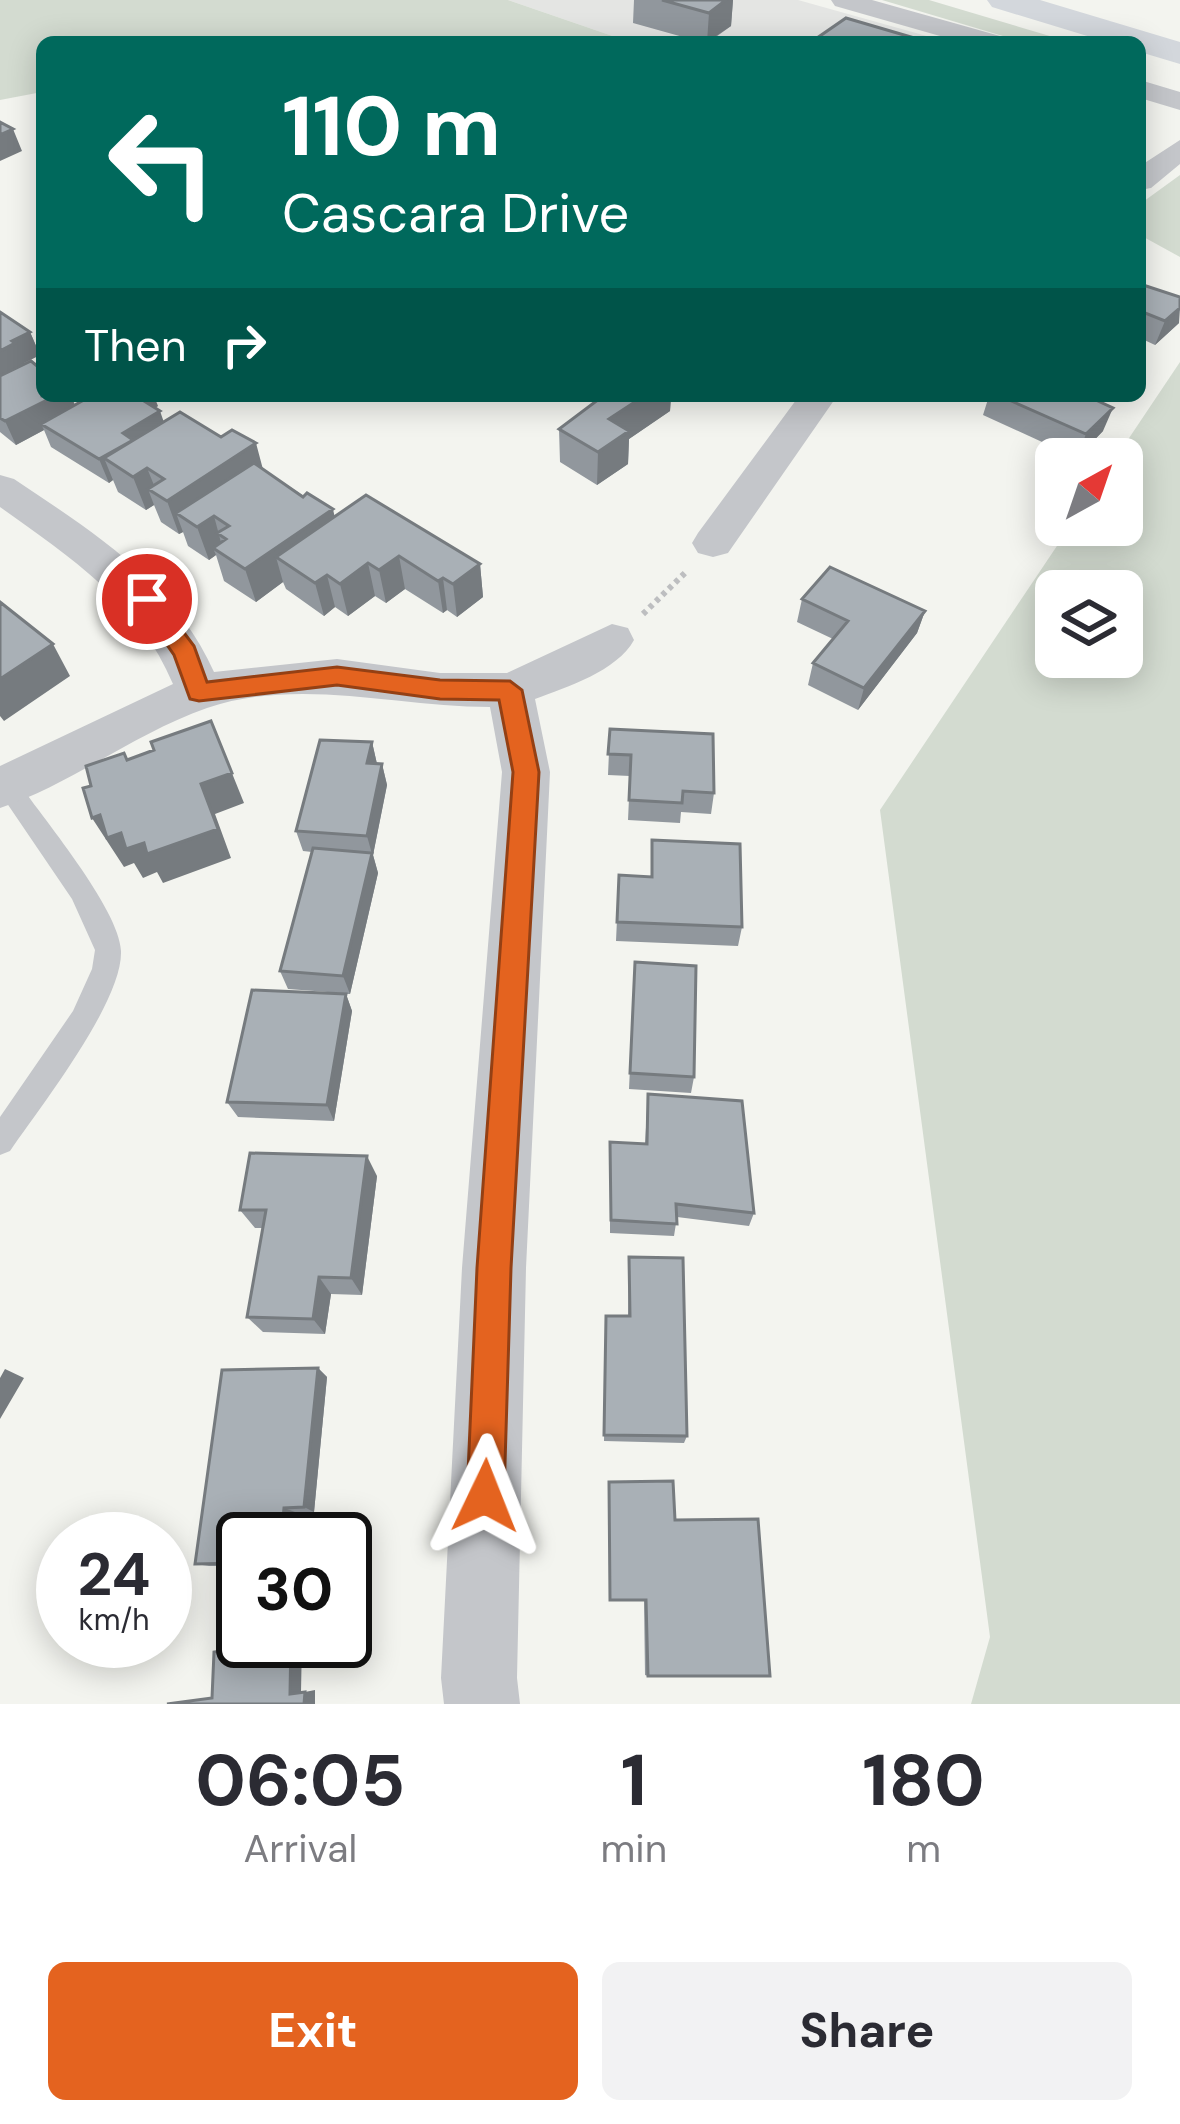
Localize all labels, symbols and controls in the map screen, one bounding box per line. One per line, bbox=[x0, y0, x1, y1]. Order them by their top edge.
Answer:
text: 110 m bbox=[282, 72, 501, 181]
icon: left bbox=[84, 84, 240, 240]
text: Cascara Drive bbox=[282, 178, 629, 249]
icon: right bbox=[211, 312, 277, 378]
text: Then bbox=[84, 316, 187, 375]
north arrow bbox=[1035, 438, 1143, 546]
map controls bbox=[1035, 438, 1143, 678]
pin bbox=[96, 548, 198, 650]
icon: arrive bbox=[114, 566, 180, 632]
button: layers bbox=[1035, 570, 1143, 678]
position arrow bbox=[422, 1433, 548, 1559]
speed limit sign: 30 bbox=[216, 1512, 372, 1668]
text: 24 bbox=[77, 1535, 151, 1614]
text: km/h bbox=[79, 1600, 149, 1639]
text: 06:05 bbox=[195, 1734, 405, 1827]
text: 1 bbox=[621, 1734, 647, 1827]
text: 180 bbox=[862, 1734, 985, 1827]
text: Arrival bbox=[243, 1823, 357, 1874]
text: min bbox=[601, 1823, 667, 1874]
text: m bbox=[906, 1823, 941, 1874]
button: Exit bbox=[48, 1962, 578, 2100]
button: Share bbox=[602, 1962, 1132, 2100]

